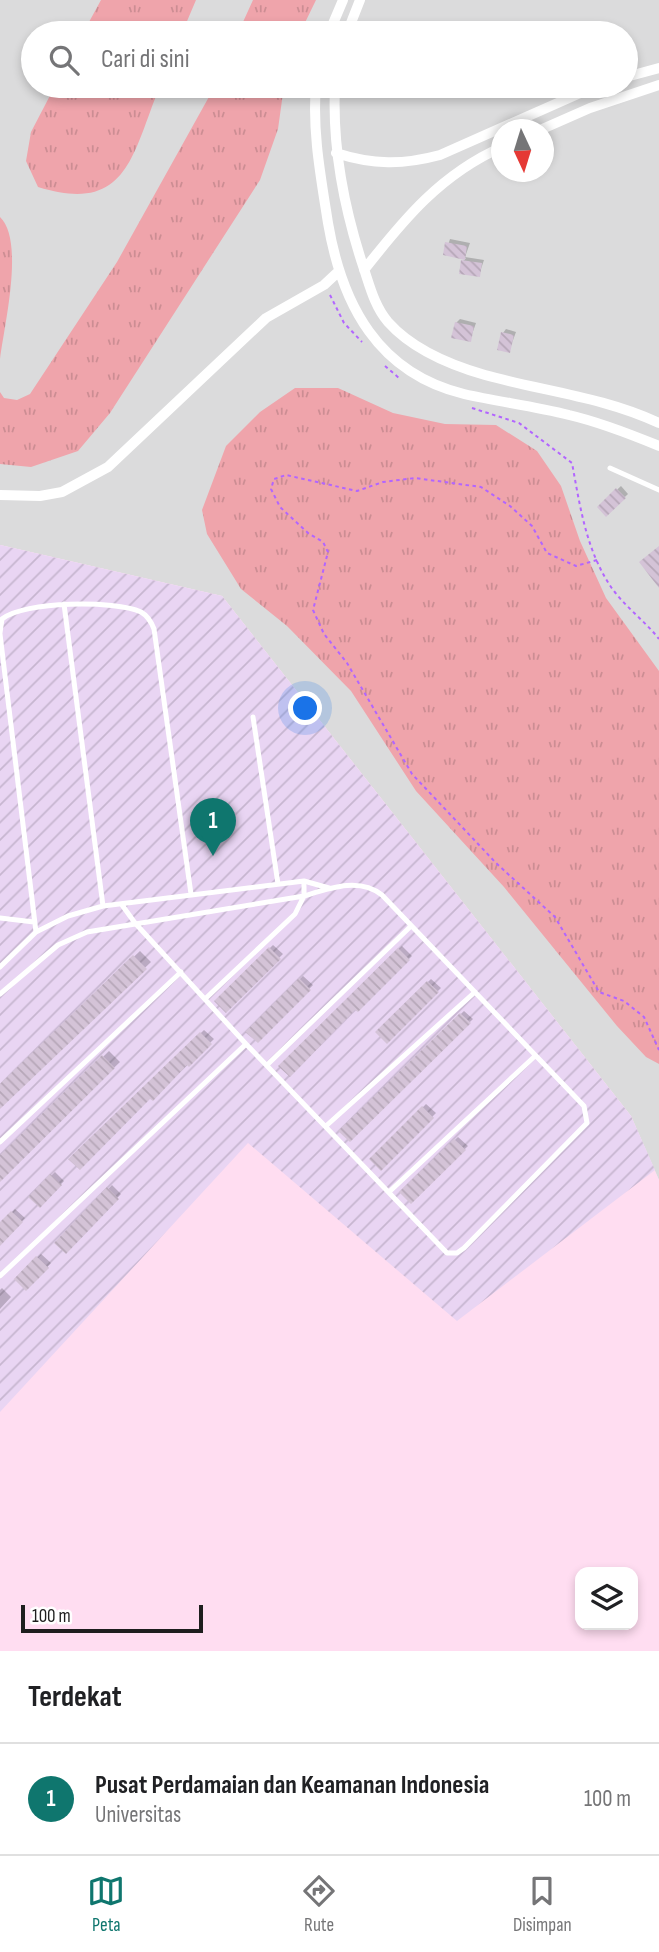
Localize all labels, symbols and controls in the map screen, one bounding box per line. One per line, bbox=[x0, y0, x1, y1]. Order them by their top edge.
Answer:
search box bbox=[21, 21, 638, 98]
icon: search bbox=[45, 41, 83, 79]
text: Cari di sini bbox=[101, 44, 190, 75]
north arrow bbox=[491, 119, 554, 182]
your location bbox=[288, 691, 322, 725]
pin: 1 bbox=[190, 798, 236, 856]
map controls bbox=[575, 1567, 638, 1630]
button: layers bbox=[575, 1567, 638, 1630]
scale bar bbox=[21, 1602, 203, 1634]
text: 100 m bbox=[32, 1605, 71, 1628]
text: Terdekat bbox=[28, 1679, 122, 1715]
text: Pusat Perdamaian dan Keamanan Indonesia bbox=[95, 1770, 489, 1801]
text: 1 bbox=[46, 1785, 56, 1813]
text: 100 m bbox=[584, 1785, 631, 1813]
text: Universitas bbox=[95, 1801, 181, 1829]
tab: Peta bbox=[87, 1872, 125, 1937]
tab: Rute bbox=[300, 1872, 338, 1937]
tab: Disimpan bbox=[513, 1872, 572, 1937]

